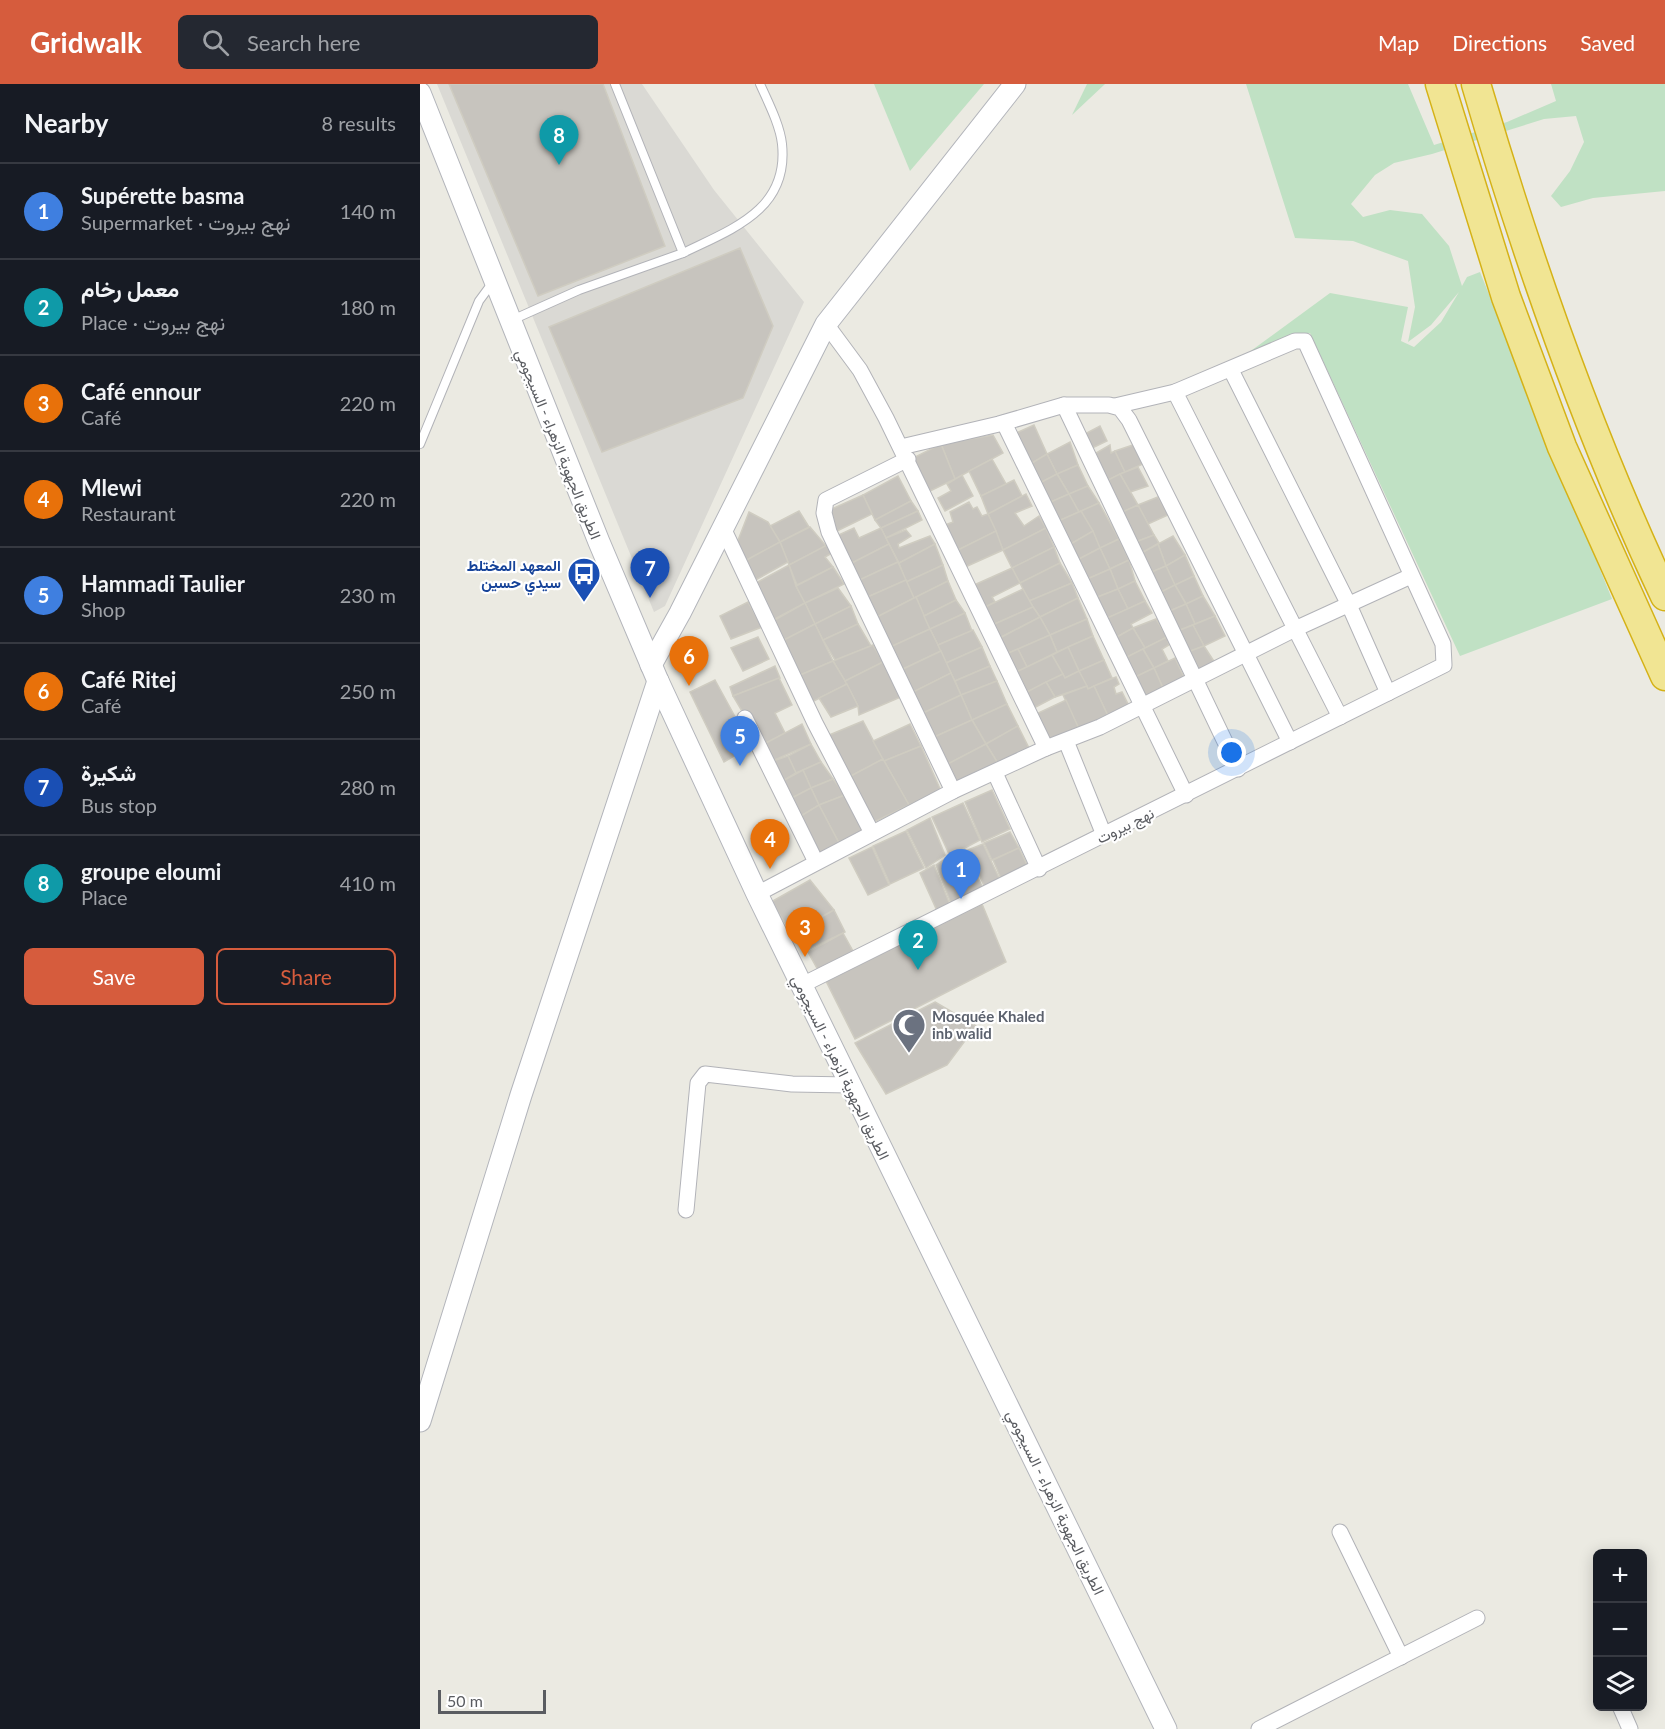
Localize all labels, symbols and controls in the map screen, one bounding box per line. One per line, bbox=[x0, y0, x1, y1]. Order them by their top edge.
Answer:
search box bbox=[178, 15, 598, 69]
text: Gridwalk bbox=[30, 25, 142, 59]
icon: search bbox=[199, 26, 232, 59]
text: Search here bbox=[247, 29, 360, 56]
text: Map bbox=[1378, 30, 1419, 55]
text: Directions bbox=[1452, 30, 1547, 55]
text: Saved bbox=[1580, 30, 1635, 55]
text: Nearby bbox=[24, 107, 109, 139]
text: 8 results bbox=[321, 111, 396, 135]
pin: 8 bbox=[540, 116, 578, 165]
text: Supérette basma bbox=[81, 182, 244, 209]
text: 1 bbox=[38, 199, 49, 223]
text: 140 m bbox=[340, 199, 396, 223]
text: Supermarket · نهج بيروت bbox=[81, 210, 290, 234]
text: معمل رخام bbox=[81, 275, 179, 302]
text: 2 bbox=[38, 295, 49, 319]
text: 180 m bbox=[340, 295, 396, 319]
text: Place · نهج بيروت bbox=[81, 310, 225, 334]
street label: الطريق الجهوية الزهراء - السيجومي bbox=[508, 346, 605, 544]
text: Café ennour bbox=[81, 378, 201, 405]
text: 3 bbox=[38, 391, 49, 415]
text: 220 m bbox=[340, 391, 396, 415]
text: Café bbox=[81, 405, 121, 429]
text: Mlewi bbox=[81, 474, 142, 501]
text: 4 bbox=[38, 487, 49, 511]
text: 220 m bbox=[340, 487, 396, 511]
text: Restaurant bbox=[81, 501, 176, 525]
pin: 7 bbox=[630, 548, 670, 598]
place label: المعهد المختلط سيدي حسين bbox=[467, 556, 561, 596]
bus stop icon: المعهد المختلط سيدي حسين bbox=[566, 556, 602, 603]
text: Hammadi Taulier bbox=[81, 570, 245, 597]
text: 5 bbox=[38, 583, 49, 607]
text: 230 m bbox=[340, 583, 396, 607]
text: Shop bbox=[81, 597, 125, 621]
pin: 6 bbox=[670, 636, 708, 686]
text: Café Ritej bbox=[81, 666, 176, 693]
text: 6 bbox=[38, 679, 49, 703]
text: 250 m bbox=[340, 679, 396, 703]
text: Café bbox=[81, 693, 121, 717]
pin: 5 bbox=[720, 716, 760, 766]
your location bbox=[1217, 738, 1246, 767]
text: شكيرة bbox=[81, 759, 136, 786]
text: 7 bbox=[38, 775, 49, 799]
text: 280 m bbox=[340, 775, 396, 799]
text: Bus stop bbox=[81, 793, 157, 817]
street label: نهج بيروت bbox=[1093, 803, 1158, 849]
pin: 4 bbox=[750, 820, 790, 869]
pin: 1 bbox=[942, 850, 980, 899]
text: groupe eloumi bbox=[81, 858, 221, 885]
text: 8 bbox=[38, 871, 49, 895]
text: 410 m bbox=[340, 871, 396, 895]
text: Place bbox=[81, 885, 128, 909]
pin: 3 bbox=[786, 908, 824, 957]
pin: 2 bbox=[898, 920, 938, 970]
button: Save bbox=[24, 948, 204, 1005]
button: Share bbox=[216, 948, 396, 1005]
street label: الطريق الجهوية الزهراء - السيجومي bbox=[784, 972, 894, 1165]
mosque icon: Mosquée Khaled inb walid bbox=[891, 1007, 927, 1054]
place label: Mosquée Khaled inb walid bbox=[932, 1007, 1044, 1042]
street label: الطريق الجهوية الزهراء - السيجومي bbox=[999, 1407, 1109, 1600]
map controls bbox=[1593, 1549, 1647, 1711]
button: + bbox=[1593, 1549, 1647, 1603]
button: − bbox=[1593, 1603, 1647, 1657]
button: layers bbox=[1593, 1657, 1647, 1711]
scale bar bbox=[438, 1687, 546, 1714]
text: 50 m bbox=[447, 1691, 483, 1710]

